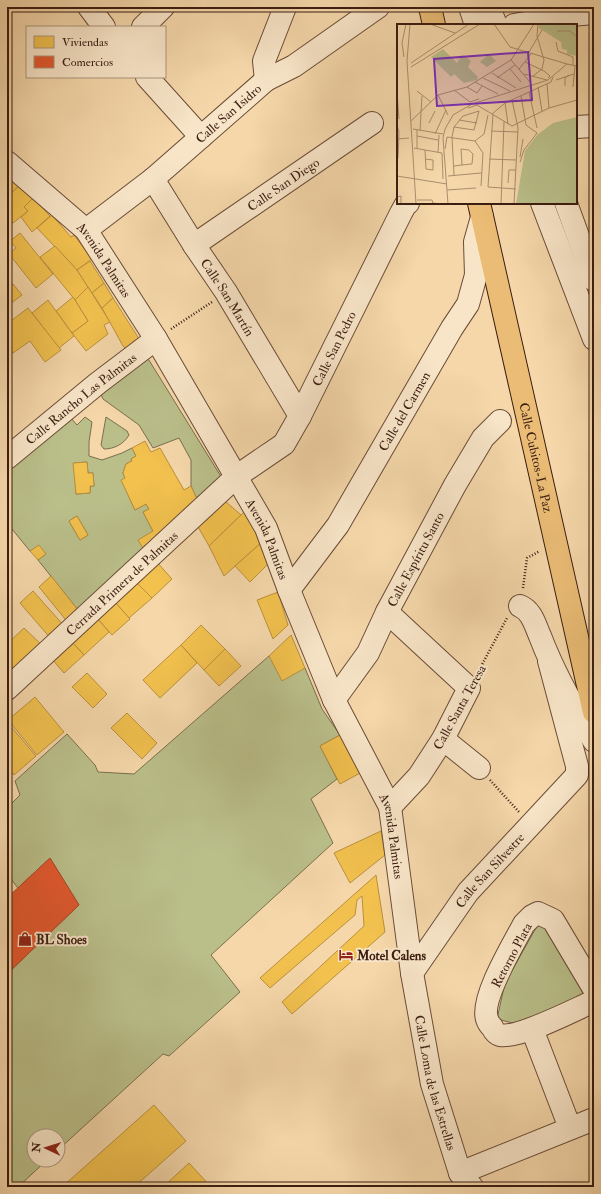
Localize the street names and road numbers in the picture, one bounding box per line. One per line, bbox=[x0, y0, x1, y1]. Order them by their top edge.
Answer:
street label: Calle San Isidro bbox=[192, 81, 265, 147]
street label: Calle San Diego bbox=[245, 154, 323, 215]
street label: Avenida Palmitas bbox=[73, 218, 134, 301]
street label: Calle San Martín bbox=[197, 256, 258, 340]
street label: Calle San Pedro bbox=[309, 309, 360, 389]
street label: Calle Rancho Las Palmitas bbox=[23, 349, 140, 448]
street label: Calle del Carmen bbox=[375, 369, 434, 454]
street label: Calle Cubitos-La Paz bbox=[515, 401, 556, 515]
street label: Avenida Palmitas bbox=[241, 495, 292, 582]
street label: Calle Espíritu Santo bbox=[384, 510, 448, 610]
street label: Cerrada Primera de Palmitas bbox=[63, 528, 182, 640]
street label: Calle Santa Teresa bbox=[430, 662, 490, 753]
street label: Avenida Palmitas bbox=[375, 790, 407, 880]
street label: Calle San Silvestre bbox=[452, 830, 528, 911]
street label: Retorno Plata bbox=[488, 920, 536, 991]
street label: Calle Loma de las Estrellas bbox=[411, 1014, 460, 1153]

